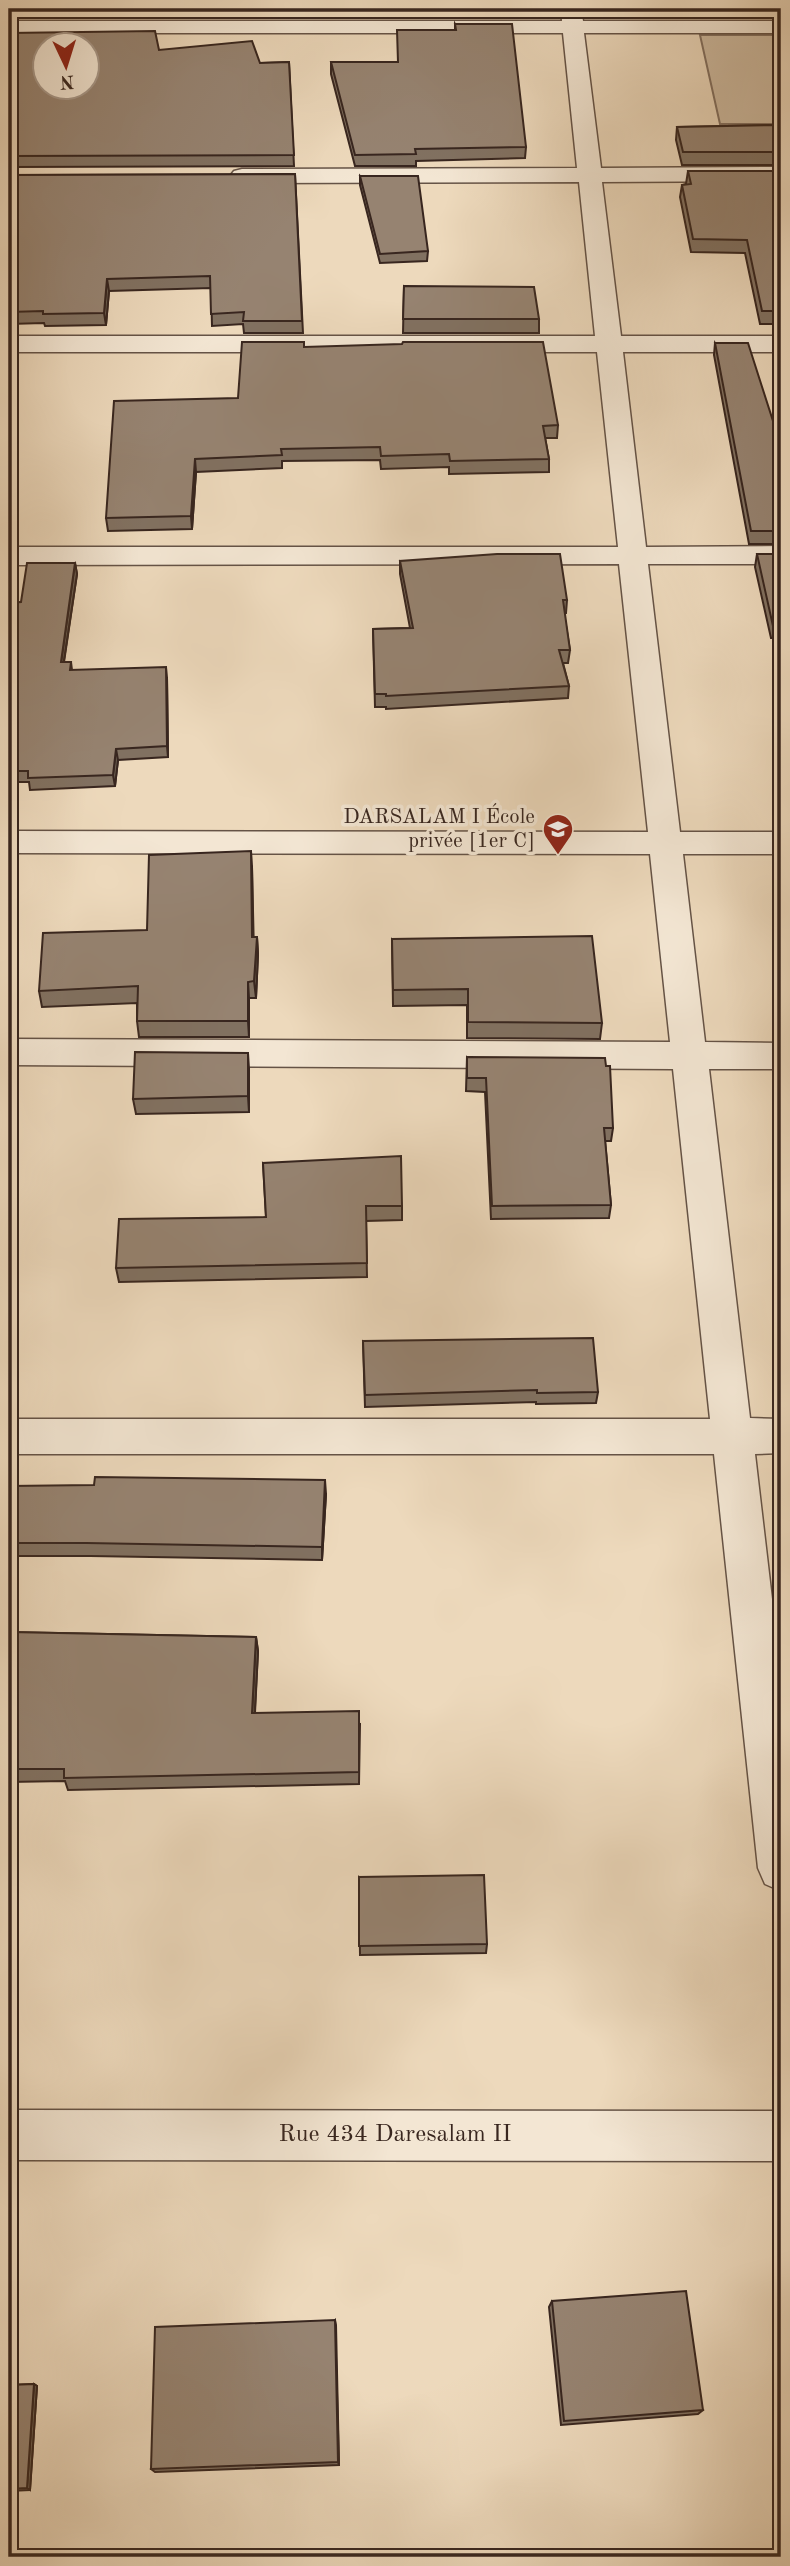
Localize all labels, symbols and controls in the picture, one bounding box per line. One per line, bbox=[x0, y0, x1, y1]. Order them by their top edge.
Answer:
north arrow bbox=[32, 32, 102, 102]
text: N bbox=[59, 70, 75, 90]
place label: DARSALAM I École privée [1er C] bbox=[343, 803, 535, 852]
school or university icon: DARSALAM I École privée [1er C] bbox=[541, 812, 575, 856]
street label: Rue 434 Daresalam II bbox=[279, 2123, 512, 2147]

